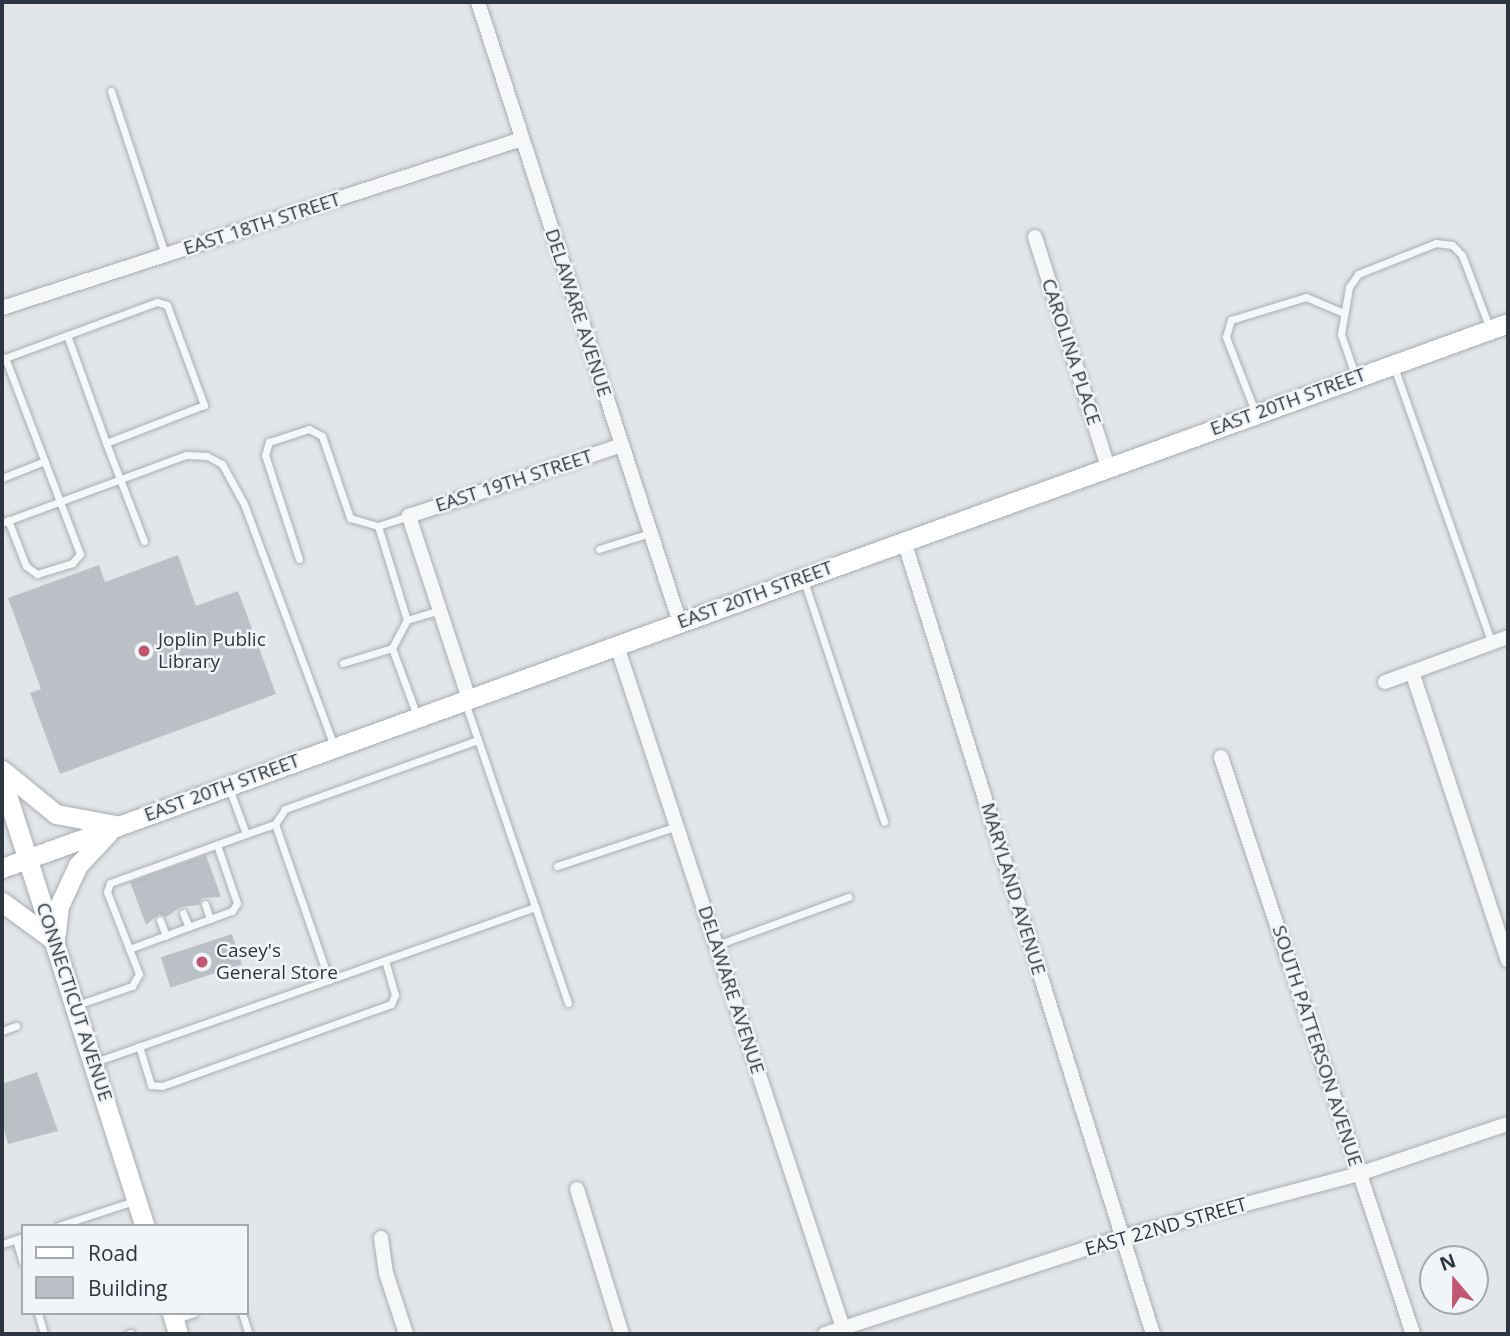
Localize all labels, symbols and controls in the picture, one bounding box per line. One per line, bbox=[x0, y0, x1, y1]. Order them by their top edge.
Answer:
street label: EAST 18TH STREET bbox=[181, 188, 343, 260]
street label: DELAWARE AVENUE bbox=[540, 226, 616, 400]
street label: CAROLINA PLACE bbox=[1037, 276, 1105, 428]
street label: EAST 20TH STREET bbox=[1207, 363, 1369, 441]
street label: EAST 19TH STREET bbox=[433, 445, 595, 517]
street label: EAST 20TH STREET bbox=[674, 556, 836, 634]
place label: Joplin Public Library bbox=[158, 629, 266, 673]
marker: Joplin Public Library bbox=[136, 643, 152, 659]
street label: EAST 20TH STREET bbox=[141, 749, 303, 827]
street label: MARYLAND AVENUE bbox=[976, 800, 1050, 978]
street label: CONNECTICUT AVENUE bbox=[31, 900, 117, 1104]
street label: DELAWARE AVENUE bbox=[693, 903, 769, 1077]
street label: SOUTH PATTERSON AVENUE bbox=[1267, 923, 1367, 1169]
place label: Casey's General Store bbox=[216, 940, 338, 984]
marker: Casey's General Store bbox=[194, 954, 210, 970]
street label: EAST 22ND STREET bbox=[1082, 1193, 1250, 1261]
legend bbox=[21, 1224, 248, 1315]
text: Road bbox=[88, 1239, 138, 1267]
north arrow bbox=[1419, 1245, 1489, 1315]
text: N bbox=[1436, 1247, 1459, 1277]
text: Building bbox=[88, 1274, 167, 1302]

